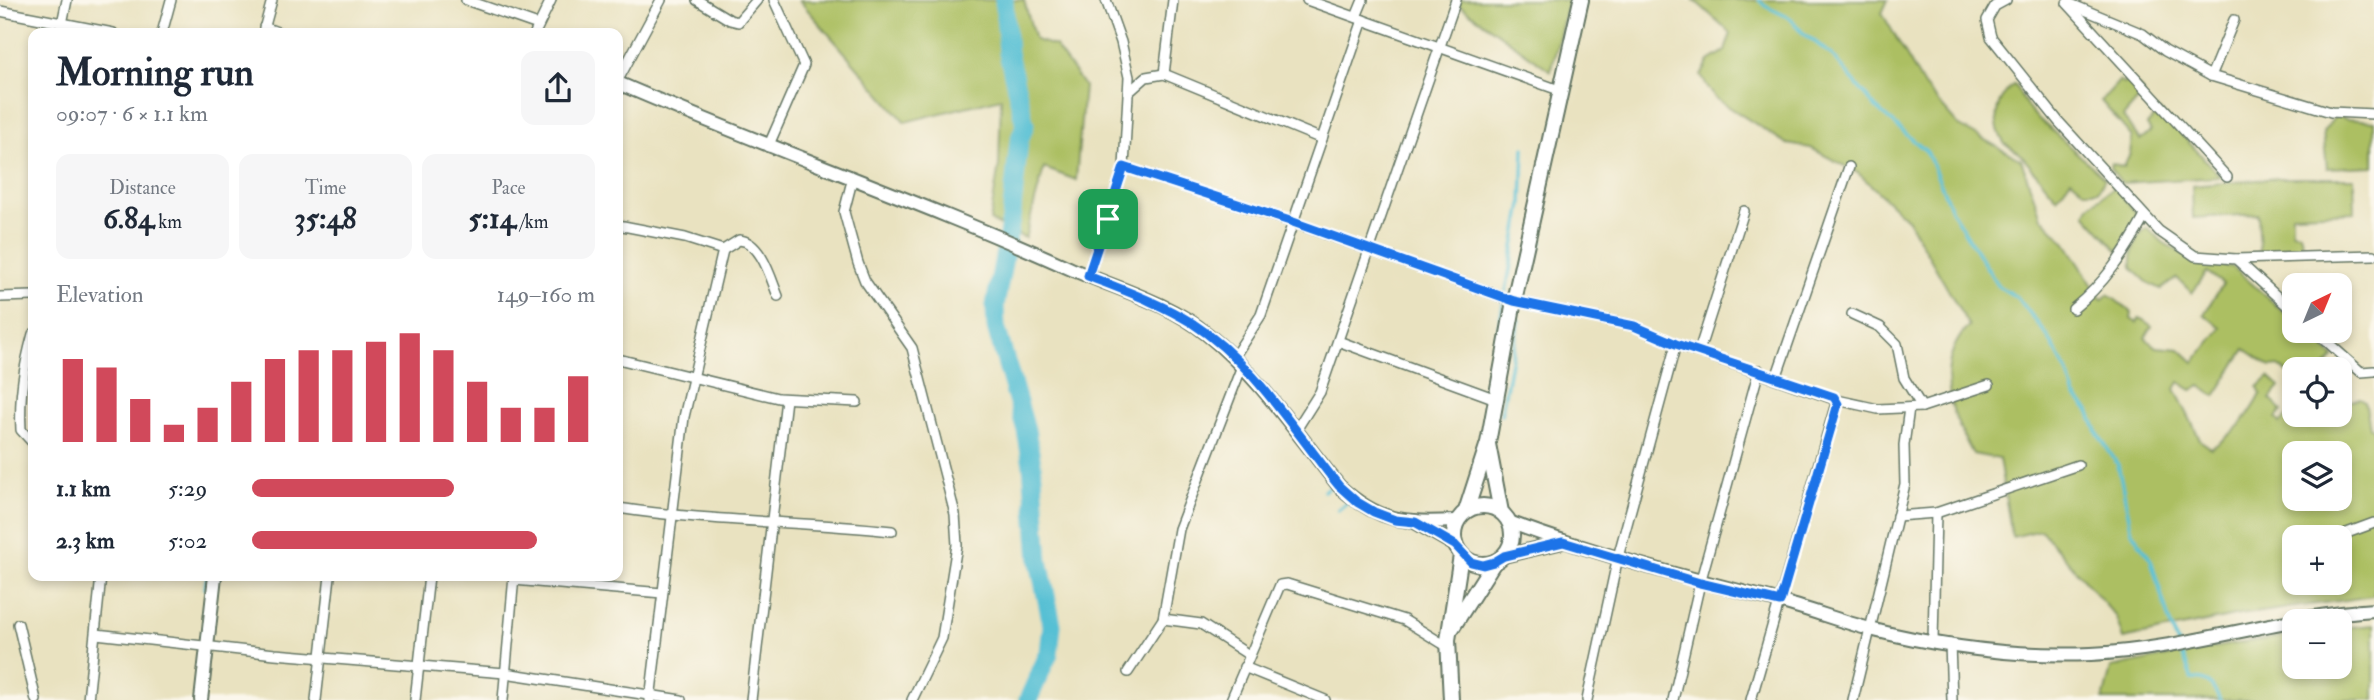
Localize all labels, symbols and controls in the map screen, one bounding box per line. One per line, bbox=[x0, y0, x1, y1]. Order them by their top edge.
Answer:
text: Morning run bbox=[56, 49, 254, 97]
button: share bbox=[521, 51, 595, 125]
text: 09:07 · 6 × 1.1 km bbox=[56, 99, 208, 128]
text: Distance bbox=[109, 176, 176, 200]
text: Time bbox=[305, 176, 346, 200]
text: Pace bbox=[491, 176, 526, 200]
pin bbox=[1078, 189, 1138, 249]
text: 6.84 bbox=[103, 200, 154, 237]
text: 35:48 bbox=[294, 200, 357, 237]
text: 5:14 bbox=[468, 200, 516, 237]
icon: arrive bbox=[1089, 200, 1127, 238]
text: km bbox=[154, 210, 182, 234]
text: /km bbox=[516, 210, 549, 234]
north arrow bbox=[2282, 273, 2352, 343]
map controls bbox=[2282, 273, 2352, 679]
text: Elevation bbox=[56, 280, 144, 309]
text: 149–160 m bbox=[497, 280, 595, 309]
button: locate bbox=[2282, 357, 2352, 427]
button: layers bbox=[2282, 441, 2352, 511]
text: 1.1 km bbox=[56, 474, 111, 503]
text: 5:29 bbox=[168, 474, 207, 503]
button: + bbox=[2282, 525, 2352, 595]
text: 2.3 km bbox=[56, 526, 115, 555]
text: 5:02 bbox=[168, 526, 207, 555]
button: − bbox=[2282, 609, 2352, 679]

